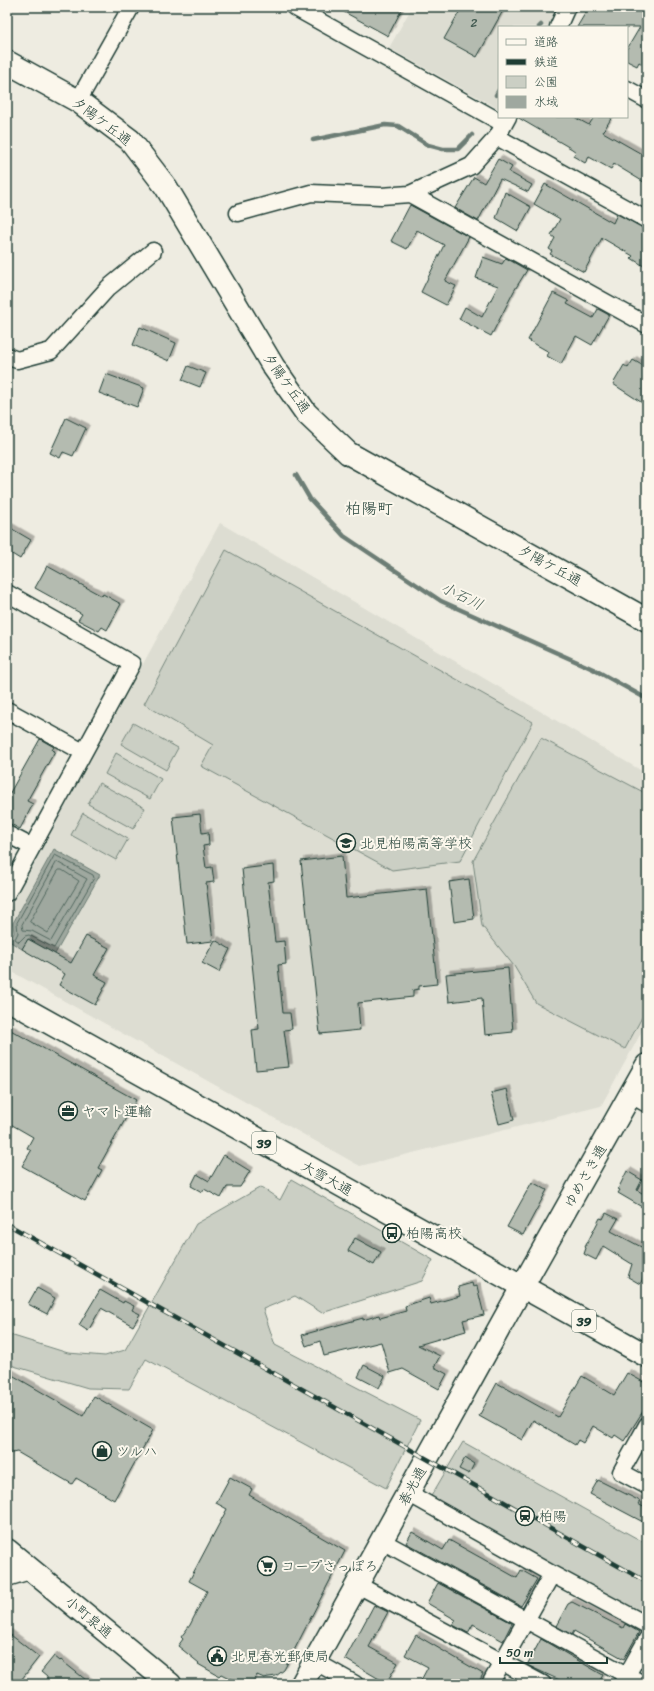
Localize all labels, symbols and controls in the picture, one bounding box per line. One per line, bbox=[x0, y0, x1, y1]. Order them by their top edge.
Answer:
house number: 2 bbox=[471, 12, 478, 34]
legend bbox=[498, 26, 628, 118]
text: 道路 bbox=[534, 31, 558, 53]
text: 鉄道 bbox=[534, 51, 558, 73]
text: 公園 bbox=[534, 71, 558, 93]
street label: 夕陽ケ丘通 bbox=[66, 90, 137, 152]
text: 水域 bbox=[534, 91, 558, 113]
street label: 夕陽ケ丘通 bbox=[256, 347, 317, 419]
district label: 柏陽町 bbox=[345, 494, 393, 523]
street label: 夕陽ケ丘通 bbox=[513, 538, 586, 593]
water label: 小石川 bbox=[436, 574, 488, 618]
place label: 北見柏陽高等学校 bbox=[360, 831, 472, 856]
school or university icon: 北見柏陽高等学校 bbox=[335, 832, 357, 854]
place label: ヤマト運輸 bbox=[82, 1099, 152, 1124]
office icon: ヤマト運輸 bbox=[57, 1100, 79, 1122]
road number: 39 bbox=[252, 1132, 276, 1154]
street label: ゆめさき通 bbox=[557, 1140, 614, 1213]
street label: 大雪大通 bbox=[296, 1154, 357, 1203]
place label: 柏陽高校 bbox=[406, 1221, 462, 1246]
bus stop icon: 柏陽高校 bbox=[381, 1222, 403, 1244]
road number: 39 bbox=[572, 1310, 596, 1332]
place label: ツルハ bbox=[116, 1439, 157, 1464]
shop icon: ツルハ bbox=[91, 1440, 113, 1462]
street label: 春光通 bbox=[391, 1462, 434, 1511]
place label: 柏陽 bbox=[539, 1504, 567, 1529]
station icon: 柏陽 bbox=[514, 1505, 536, 1527]
place label: コープさっぽろ bbox=[281, 1554, 378, 1579]
supermarket icon: コープさっぽろ bbox=[256, 1555, 278, 1577]
street label: 小町泉通 bbox=[59, 1590, 118, 1645]
scale bar bbox=[500, 1639, 607, 1665]
text: 50 m bbox=[506, 1642, 533, 1664]
place label: 北見春光郵便局 bbox=[231, 1644, 329, 1669]
public building icon: 北見春光郵便局 bbox=[206, 1645, 228, 1667]

